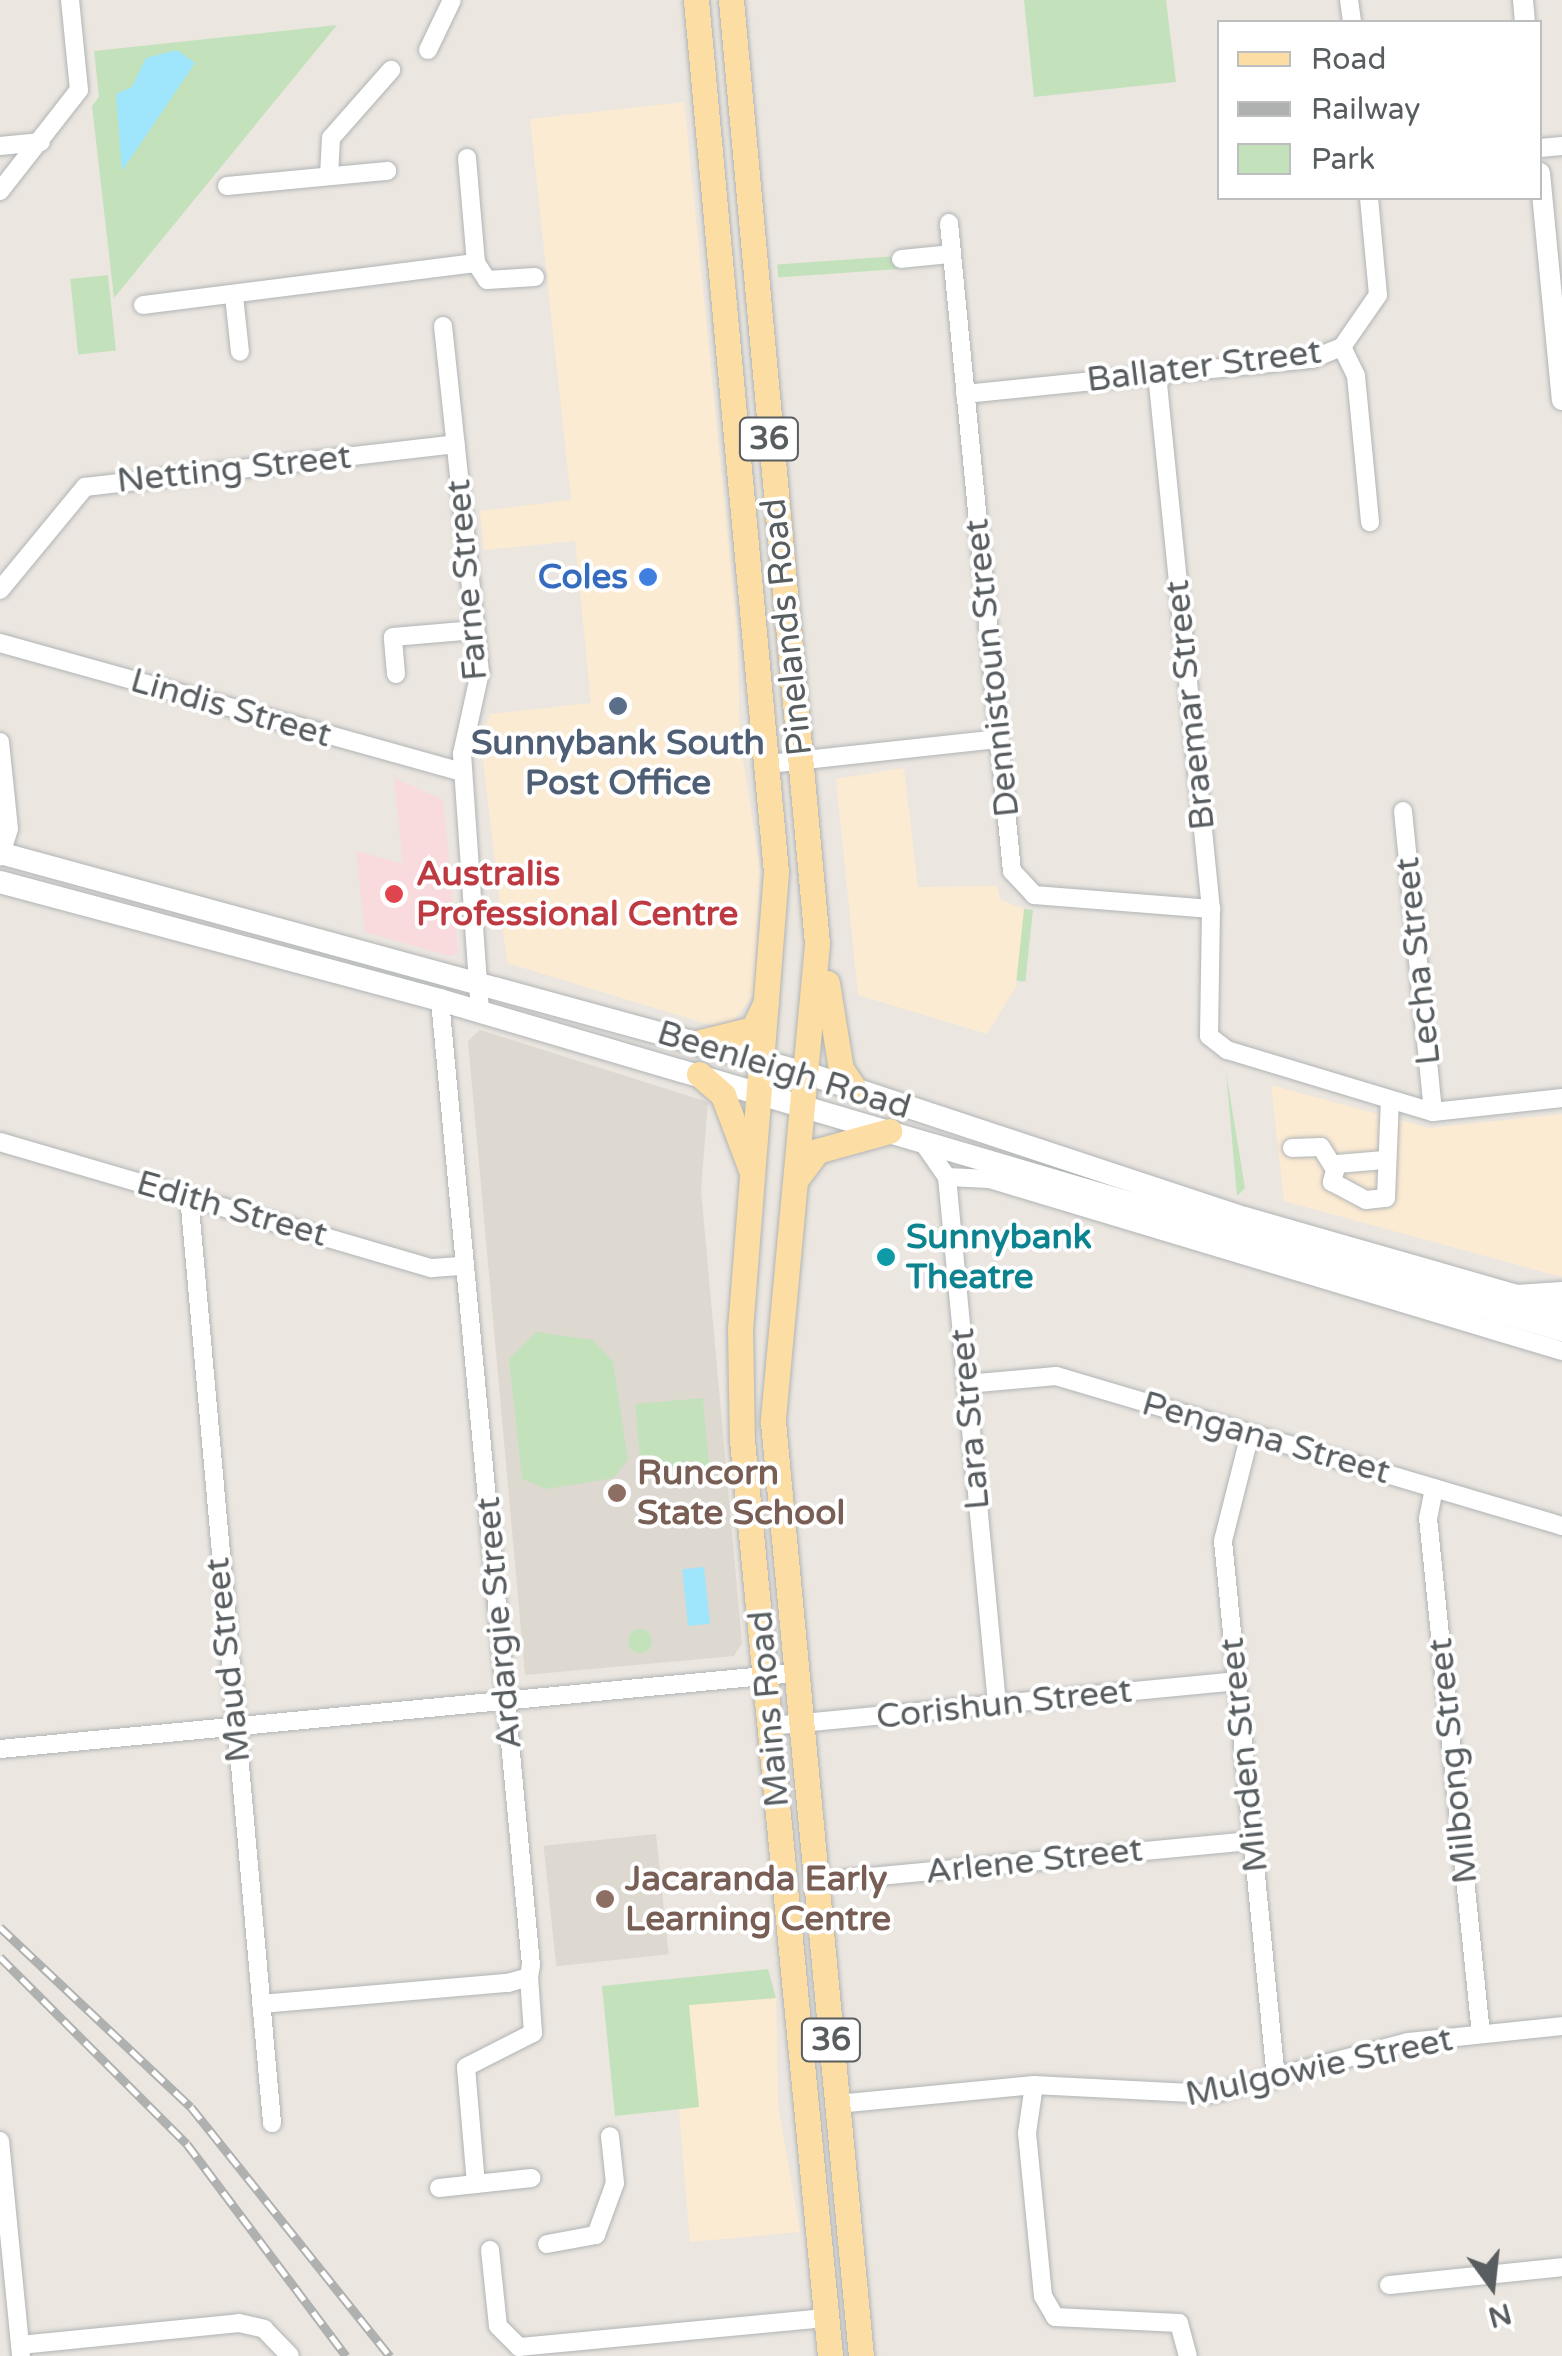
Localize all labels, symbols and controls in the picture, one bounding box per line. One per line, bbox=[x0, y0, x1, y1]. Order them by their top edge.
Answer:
legend bbox=[1217, 20, 1542, 200]
text: Road bbox=[1311, 41, 1386, 78]
text: Railway bbox=[1311, 91, 1420, 128]
text: Park bbox=[1311, 141, 1375, 178]
street label: Ballater Street bbox=[1084, 331, 1324, 401]
road number: 36 bbox=[736, 412, 802, 466]
street label: Netting Street bbox=[115, 436, 353, 502]
street label: Farne Street bbox=[437, 478, 497, 682]
street label: Pinelands Road bbox=[753, 496, 821, 758]
street label: Dennistoun Street bbox=[955, 517, 1029, 819]
place label: Coles bbox=[538, 556, 628, 598]
marker: Coles bbox=[637, 566, 659, 588]
street label: Braemar Street bbox=[1156, 578, 1224, 832]
street label: Lindis Street bbox=[126, 659, 336, 757]
marker: Sunnybank South Post Office bbox=[607, 695, 629, 717]
place label: Sunnybank South Post Office bbox=[471, 722, 765, 804]
place label: Australis Professional Centre bbox=[416, 853, 738, 935]
street label: Lecha Street bbox=[1386, 855, 1450, 1067]
marker: Australis Professional Centre bbox=[381, 881, 407, 907]
street label: Beenleigh Road bbox=[652, 1012, 916, 1128]
street label: Edith Street bbox=[132, 1162, 332, 1256]
place label: Sunnybank Theatre bbox=[906, 1216, 1092, 1298]
marker: Sunnybank Theatre bbox=[875, 1246, 897, 1268]
street label: Lara Street bbox=[941, 1326, 999, 1512]
street label: Pengana Street bbox=[1137, 1383, 1395, 1493]
place label: Runcorn State School bbox=[637, 1452, 845, 1534]
marker: Runcorn State School bbox=[606, 1482, 628, 1504]
street label: Ardargie Street bbox=[467, 1495, 531, 1751]
street label: Maud Street bbox=[196, 1555, 260, 1765]
street label: Mains Road bbox=[739, 1609, 799, 1809]
street label: Minden Street bbox=[1211, 1636, 1277, 1874]
street label: Milbong Street bbox=[1419, 1636, 1487, 1886]
street label: Corishun Street bbox=[874, 1670, 1134, 1738]
street label: Arlene Street bbox=[923, 1829, 1145, 1893]
place label: Jacaranda Early Learning Centre bbox=[625, 1858, 891, 1940]
marker: Jacaranda Early Learning Centre bbox=[594, 1888, 616, 1910]
road number: 36 bbox=[798, 2013, 864, 2067]
street label: Mulgowie Street bbox=[1182, 2018, 1456, 2116]
north arrow bbox=[1442, 2236, 1542, 2336]
text: N bbox=[1485, 2296, 1515, 2334]

